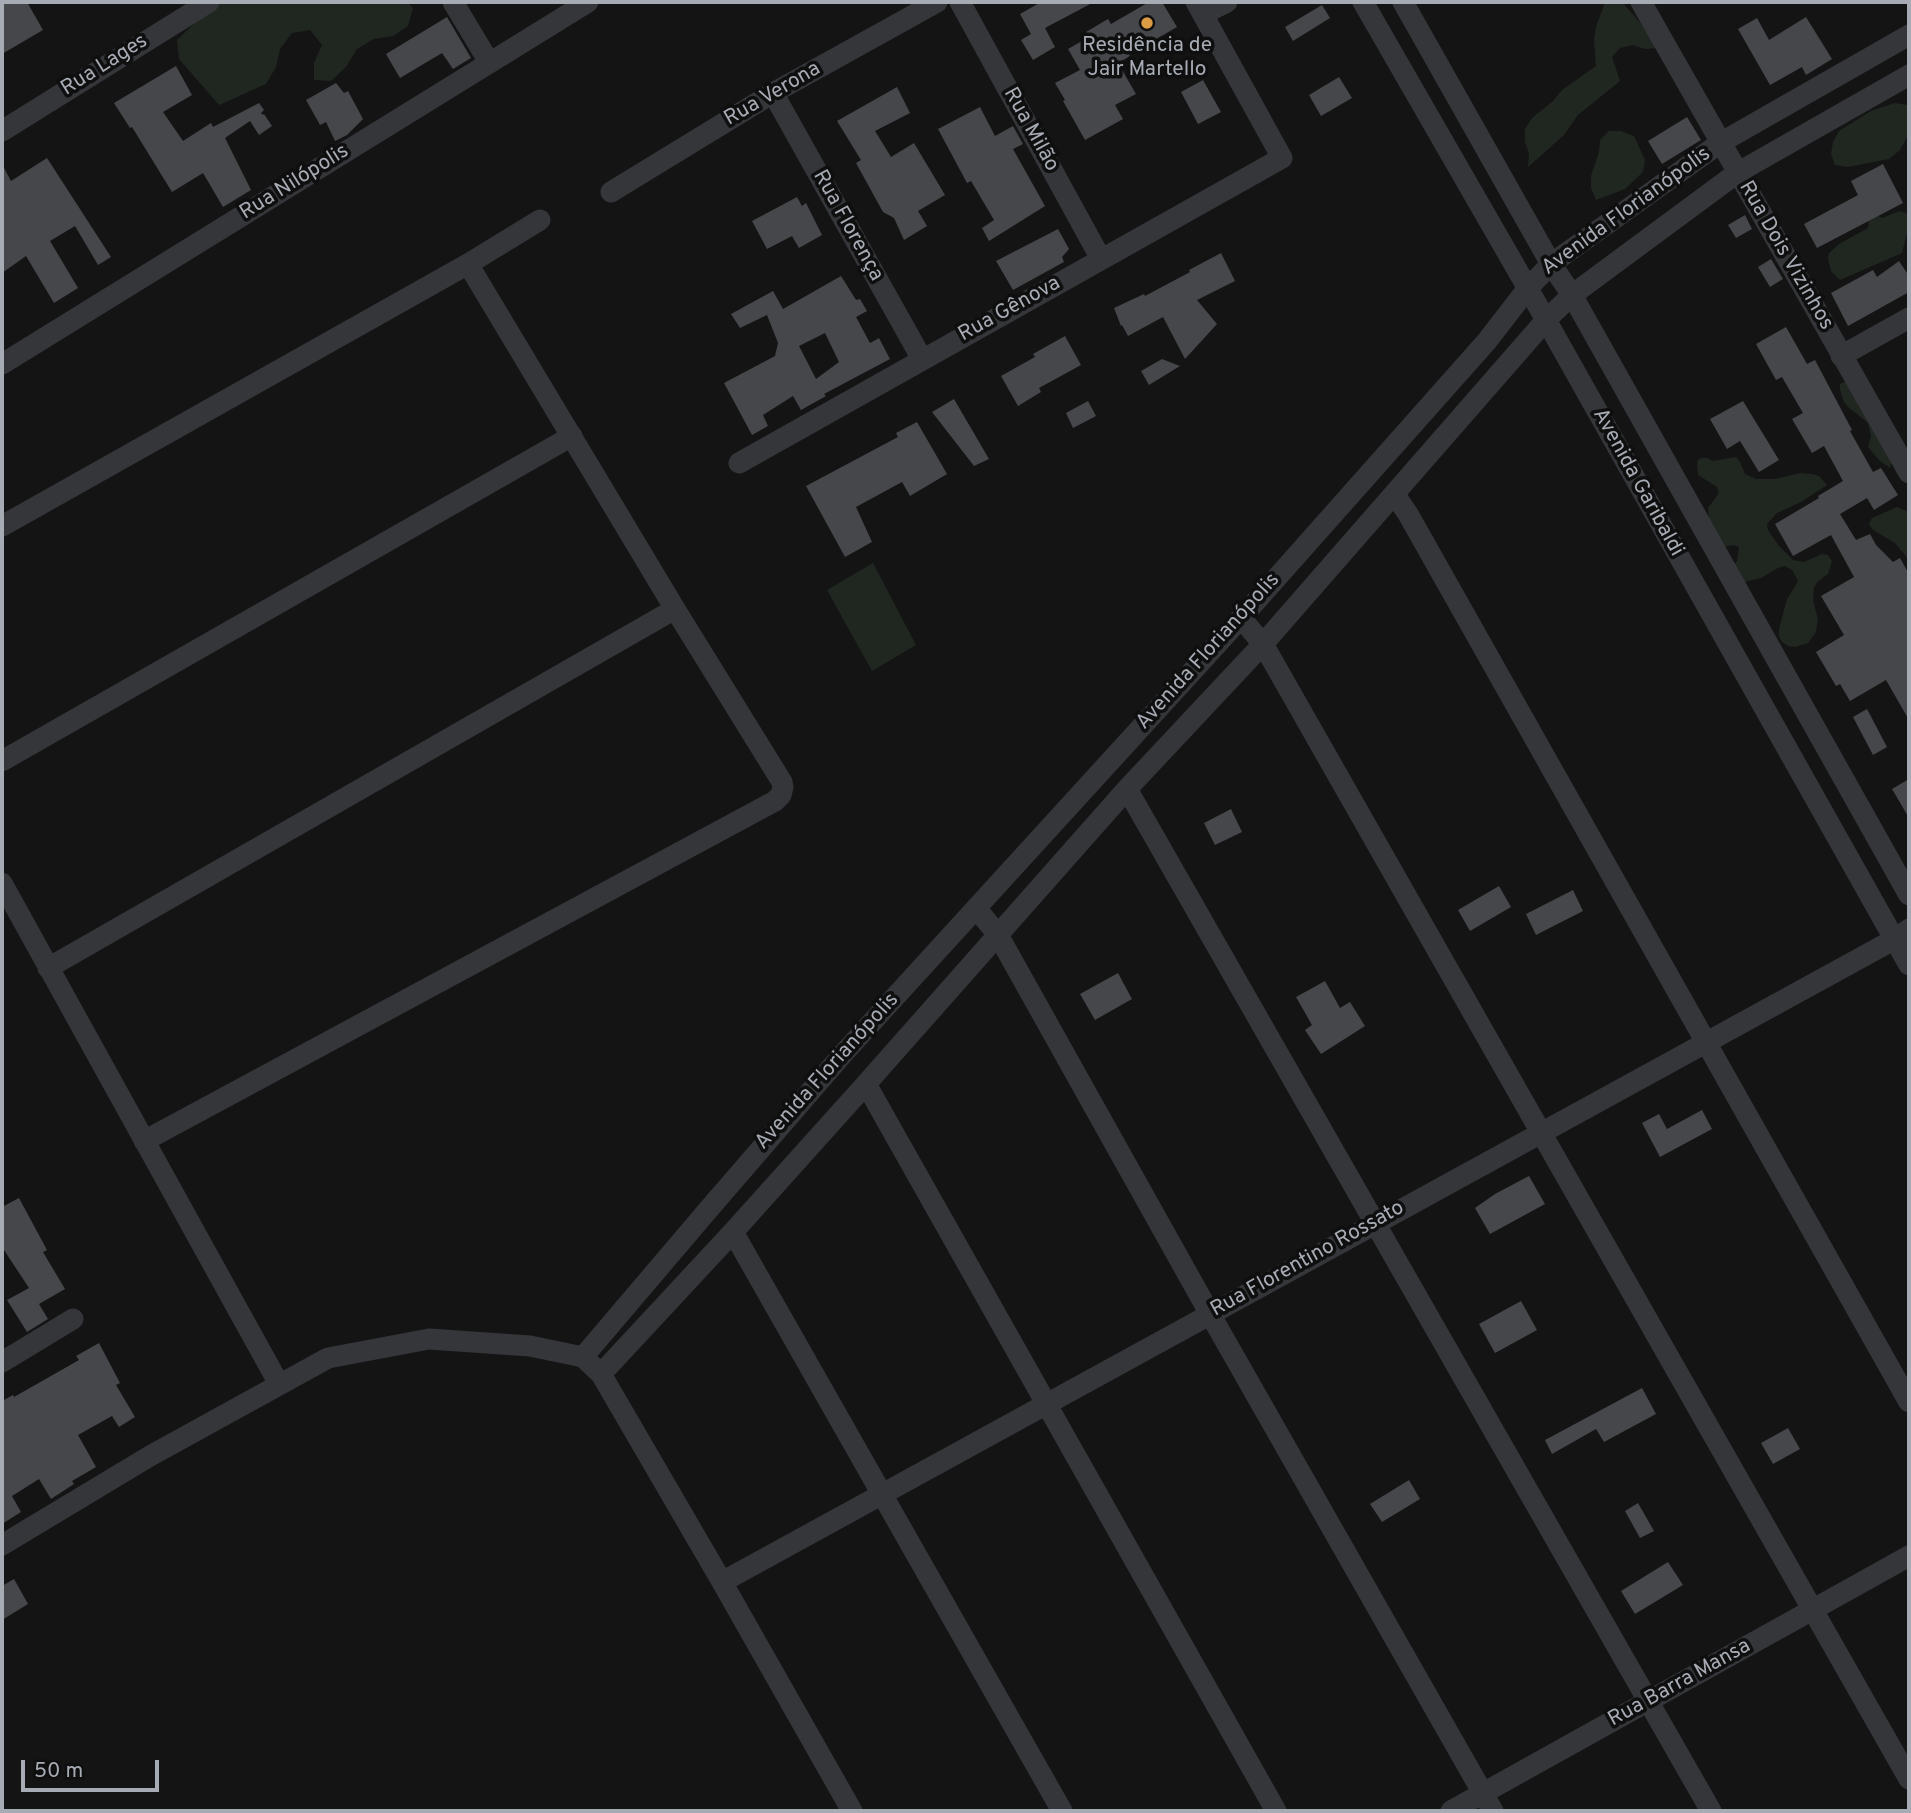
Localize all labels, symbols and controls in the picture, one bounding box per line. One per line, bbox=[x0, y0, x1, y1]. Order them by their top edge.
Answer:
marker: Residência de Jair Martello bbox=[1139, 15, 1155, 31]
street label: Rua Lages bbox=[57, 30, 153, 102]
place label: Residência de Jair Martello bbox=[1082, 34, 1212, 84]
street label: Rua Verona bbox=[720, 57, 826, 133]
street label: Rua Milão bbox=[997, 84, 1063, 176]
street label: Rua Nilópolis bbox=[236, 140, 354, 226]
street label: Avenida Florianópolis bbox=[1538, 142, 1716, 282]
street label: Rua Florença bbox=[806, 166, 888, 286]
street label: Rua Dois Vizinhos bbox=[1732, 177, 1838, 335]
street label: Rua Gênova bbox=[955, 272, 1065, 348]
street label: Avenida Garibaldi bbox=[1586, 405, 1688, 561]
street label: Avenida Florianópolis bbox=[1132, 568, 1286, 736]
street label: Avenida Florianópolis bbox=[751, 988, 905, 1156]
street label: Rua Florentino Rossato bbox=[1207, 1196, 1409, 1324]
street label: Rua Barra Mansa bbox=[1604, 1634, 1756, 1734]
scale bar bbox=[24, 1746, 163, 1790]
text: 50 m bbox=[34, 1758, 83, 1785]

